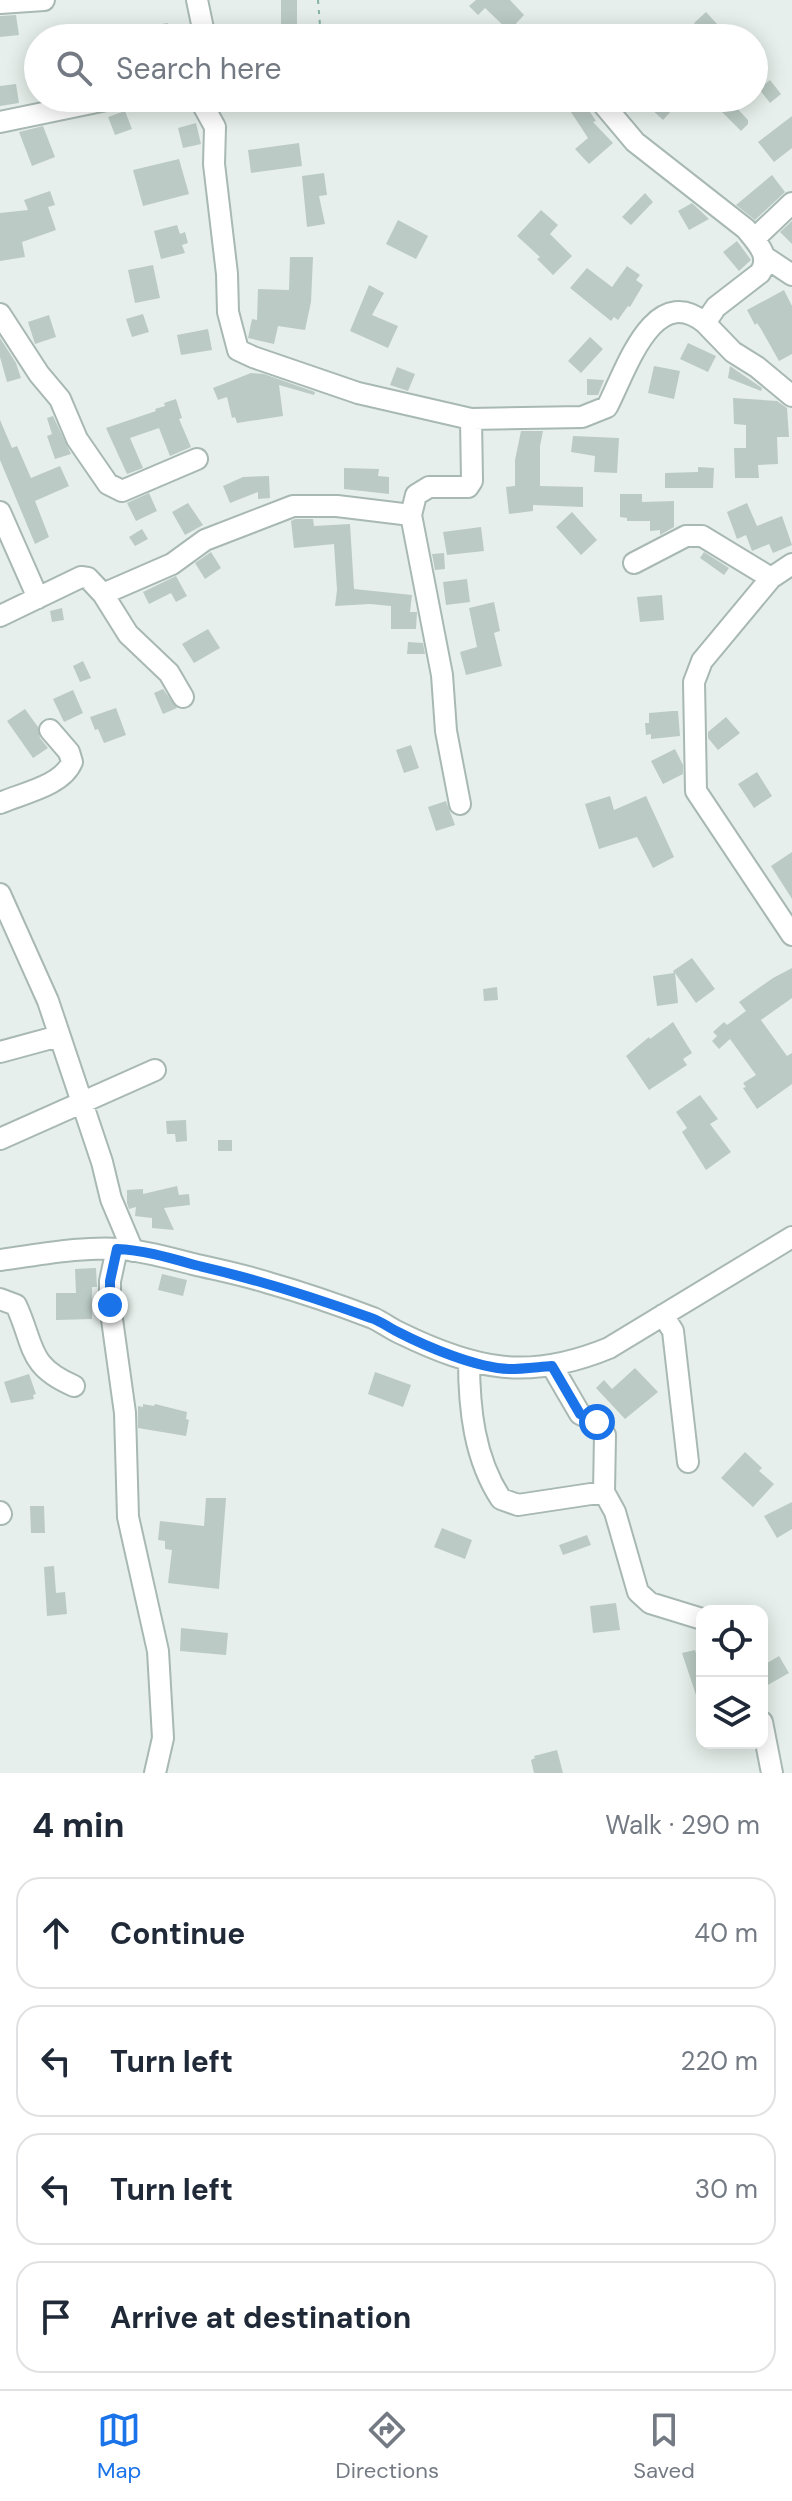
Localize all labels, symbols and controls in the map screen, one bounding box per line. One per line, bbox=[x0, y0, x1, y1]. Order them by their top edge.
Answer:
search box bbox=[24, 24, 768, 112]
icon: search bbox=[52, 46, 96, 90]
text: Search here bbox=[116, 49, 282, 88]
route end bbox=[92, 1287, 128, 1323]
route start bbox=[579, 1404, 615, 1440]
map controls bbox=[696, 1605, 768, 1749]
button: locate bbox=[696, 1605, 768, 1677]
button: layers bbox=[696, 1677, 768, 1749]
text: 4 min bbox=[32, 1803, 124, 1848]
text: Walk · 290 m bbox=[605, 1808, 760, 1842]
icon: ahead bbox=[34, 1911, 78, 1955]
text: Continue bbox=[110, 1914, 245, 1953]
text: 40 m bbox=[694, 1916, 758, 1950]
icon: left bbox=[34, 2039, 78, 2083]
text: Turn left bbox=[110, 2042, 233, 2081]
text: 220 m bbox=[680, 2044, 758, 2078]
icon: left bbox=[34, 2167, 78, 2211]
text: Turn left bbox=[110, 2170, 233, 2209]
text: 30 m bbox=[695, 2172, 758, 2206]
icon: arrive bbox=[34, 2295, 78, 2339]
text: Arrive at destination bbox=[110, 2298, 411, 2337]
tab: Map bbox=[97, 2408, 141, 2485]
tab: Directions bbox=[336, 2408, 439, 2485]
tab: Saved bbox=[633, 2408, 695, 2485]

